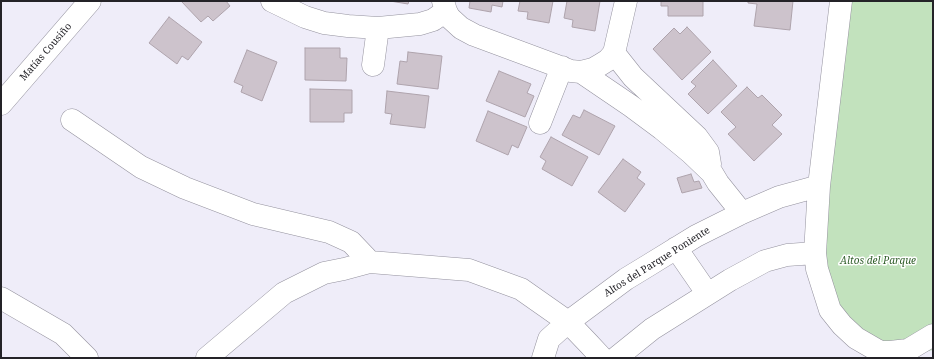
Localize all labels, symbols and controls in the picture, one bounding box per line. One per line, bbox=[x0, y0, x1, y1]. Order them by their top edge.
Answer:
street label: Matías Cousiño bbox=[18, 21, 74, 83]
street label: Altos del Parque Poniente bbox=[602, 224, 712, 300]
park label: Altos del Parque bbox=[840, 255, 916, 267]

